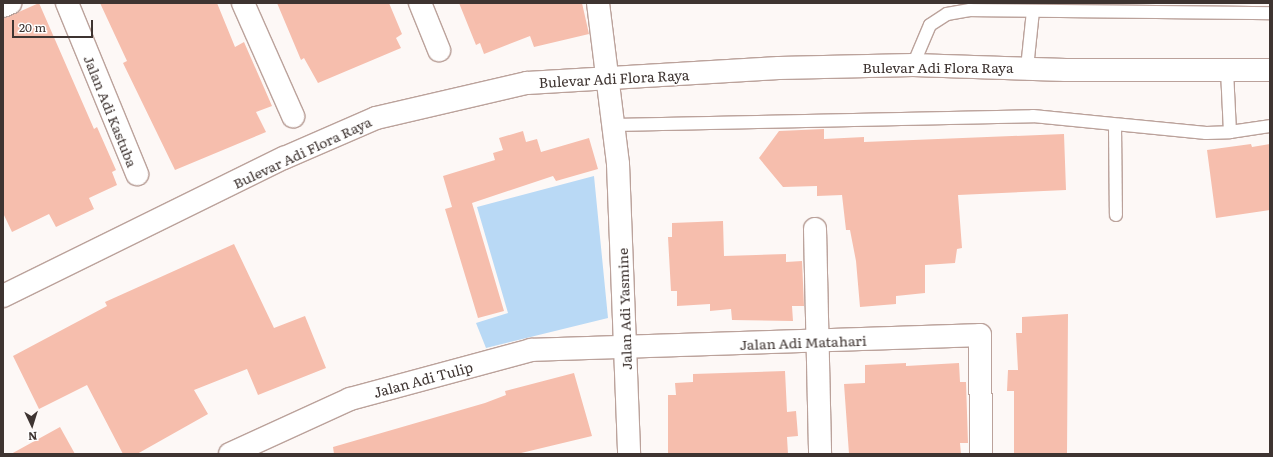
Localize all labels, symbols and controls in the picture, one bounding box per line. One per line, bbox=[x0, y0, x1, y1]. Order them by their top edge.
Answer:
scale bar bbox=[14, 12, 95, 38]
text: 20 m bbox=[19, 18, 46, 36]
street label: Jalan Adi Kastuba bbox=[81, 53, 141, 169]
street label: Bulevar Adi Flora Raya bbox=[863, 59, 1013, 75]
street label: Bulevar Adi Flora Raya bbox=[538, 66, 690, 90]
street label: Bulevar Adi Flora Raya bbox=[230, 112, 374, 192]
street label: Jalan Adi Yasmine bbox=[613, 248, 635, 370]
street label: Jalan Adi Matahari bbox=[739, 331, 867, 353]
street label: Jalan Adi Tulip bbox=[372, 358, 474, 400]
north arrow bbox=[12, 405, 52, 445]
text: N bbox=[28, 429, 38, 445]

